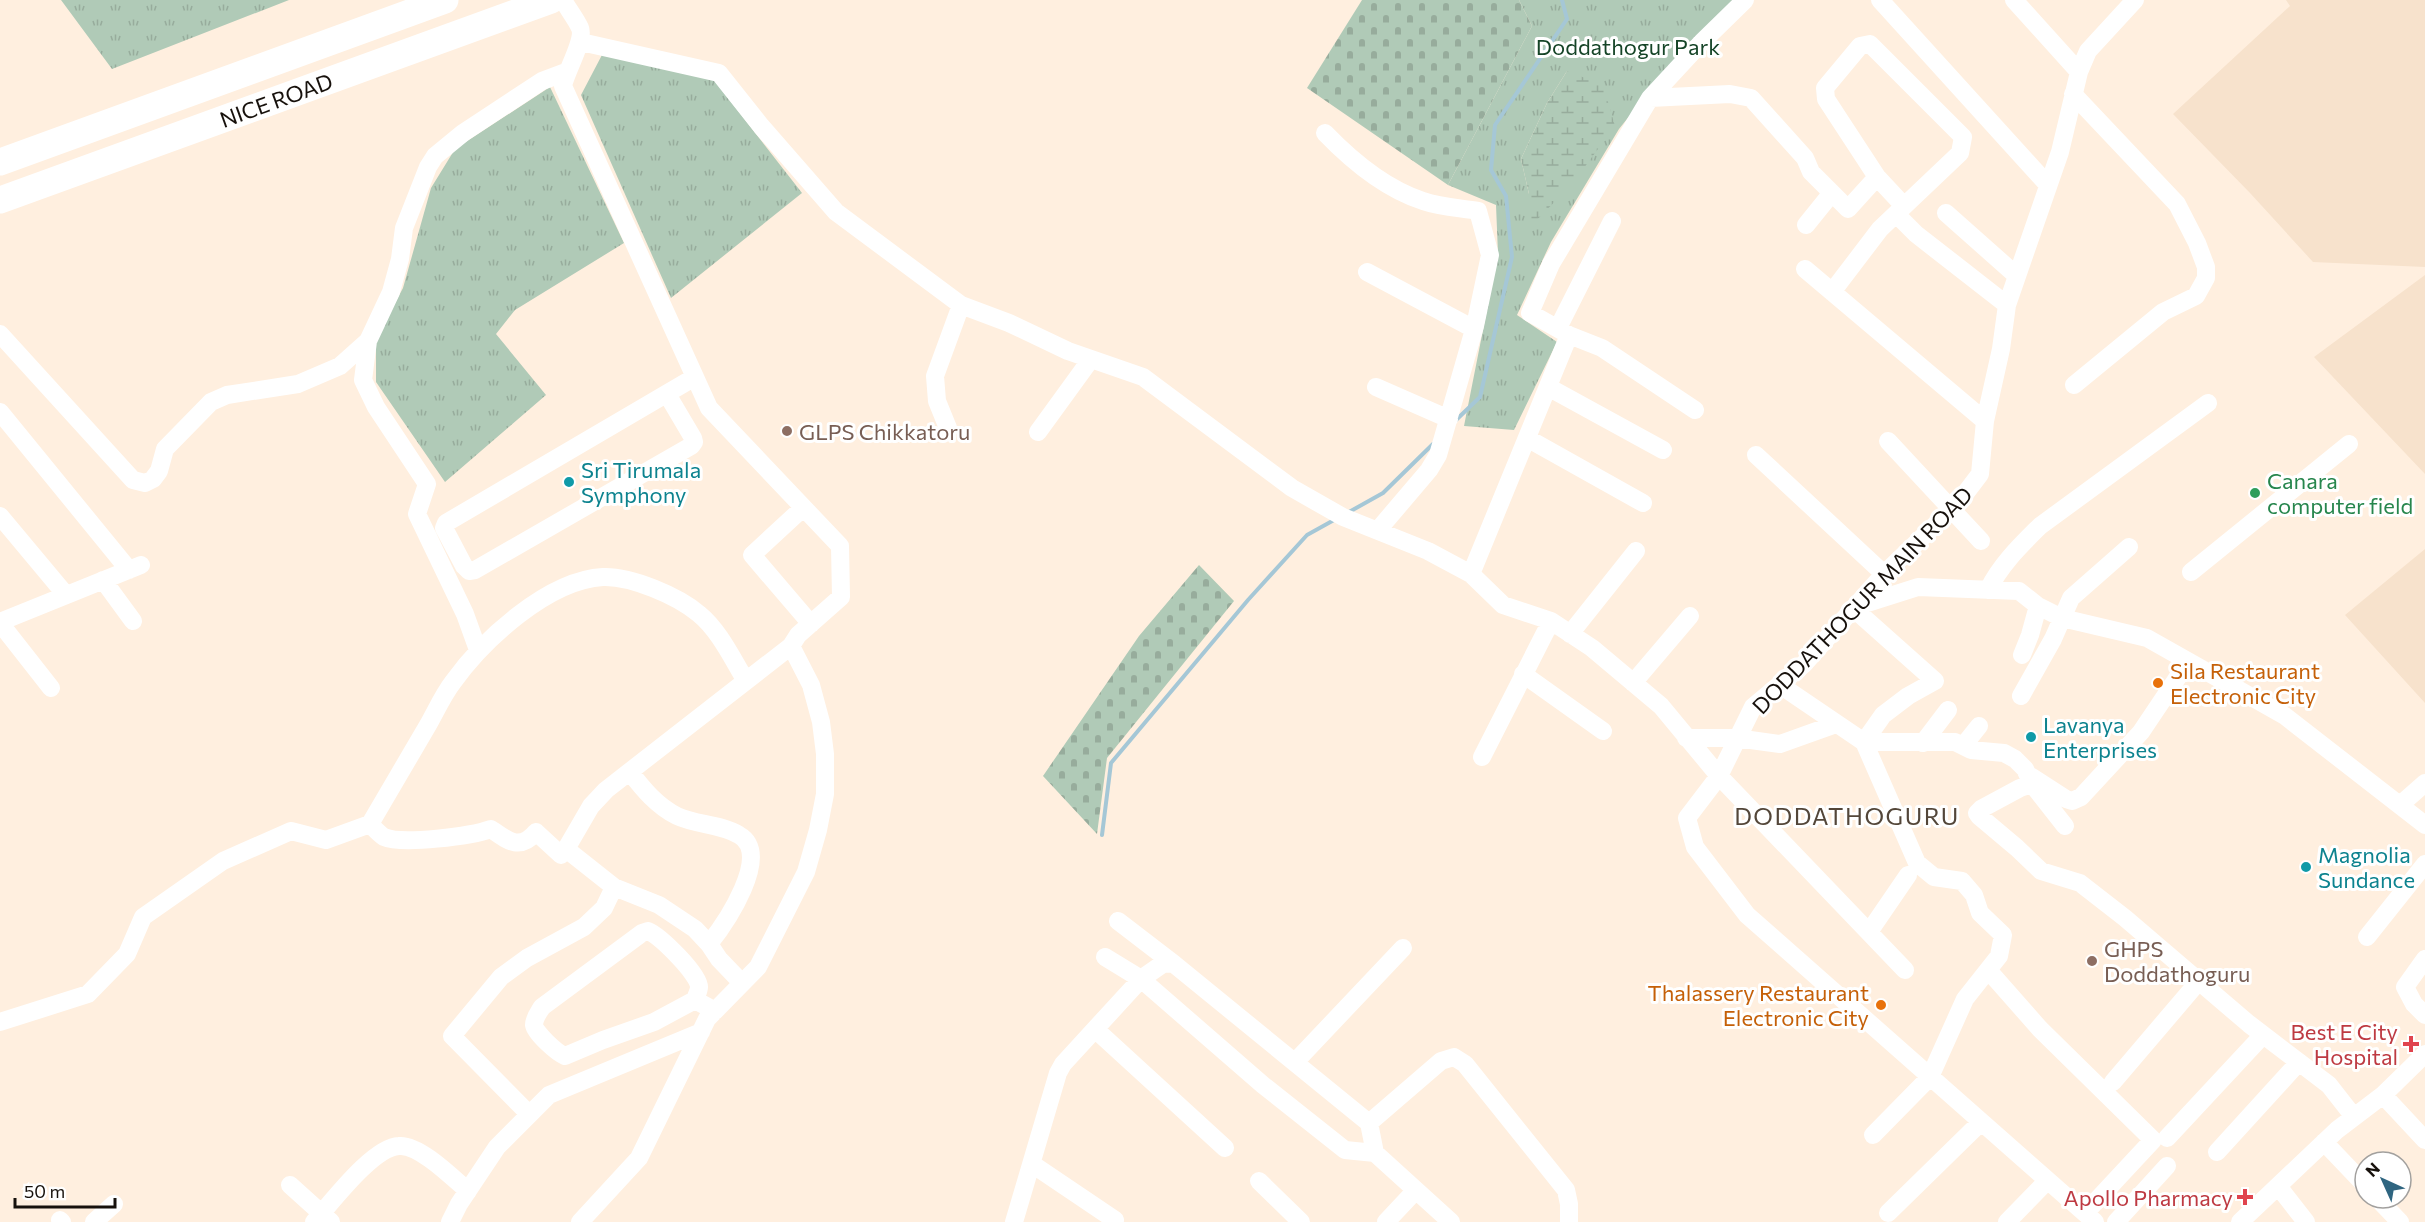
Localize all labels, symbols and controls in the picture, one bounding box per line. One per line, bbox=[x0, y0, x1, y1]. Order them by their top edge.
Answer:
park label: Doddathogur Park bbox=[1536, 33, 1720, 60]
street label: NICE ROAD bbox=[216, 67, 336, 133]
place label: GLPS Chikkatoru bbox=[799, 418, 970, 445]
marker: GLPS Chikkatoru bbox=[780, 424, 794, 438]
place label: Sri Tirumala Symphony bbox=[581, 456, 701, 508]
place label: Canara computer field bbox=[2267, 467, 2413, 519]
marker: Sri Tirumala Symphony bbox=[562, 475, 576, 489]
street label: DODDATHOGUR MAIN ROAD bbox=[1746, 481, 1978, 719]
marker: Canara computer field bbox=[2248, 486, 2262, 500]
place label: Sila Restaurant Electronic City bbox=[2170, 657, 2320, 709]
marker: Sila Restaurant Electronic City bbox=[2151, 676, 2165, 690]
place label: Lavanya Enterprises bbox=[2043, 711, 2157, 763]
marker: Lavanya Enterprises bbox=[2024, 730, 2038, 744]
district label: DODDATHOGURU bbox=[1734, 801, 1960, 830]
place label: Magnolia Sundance bbox=[2318, 841, 2415, 893]
marker: Magnolia Sundance bbox=[2299, 860, 2313, 874]
place label: GHPS Doddathoguru bbox=[2104, 935, 2250, 987]
marker: GHPS Doddathoguru bbox=[2085, 954, 2099, 968]
place label: Thalassery Restaurant Electronic City bbox=[1648, 979, 1869, 1031]
marker: Thalassery Restaurant Electronic City bbox=[1874, 998, 1888, 1012]
place label: Best E City Hospital bbox=[2291, 1018, 2398, 1070]
marker: Best E City Hospital bbox=[2402, 1035, 2420, 1053]
north arrow bbox=[2353, 1150, 2413, 1210]
text: N bbox=[2361, 1158, 2383, 1180]
scale bar bbox=[15, 1171, 116, 1209]
text: 50 m bbox=[24, 1180, 65, 1202]
place label: Apollo Pharmacy bbox=[2063, 1184, 2233, 1211]
marker: Apollo Pharmacy bbox=[2238, 1190, 2252, 1204]

